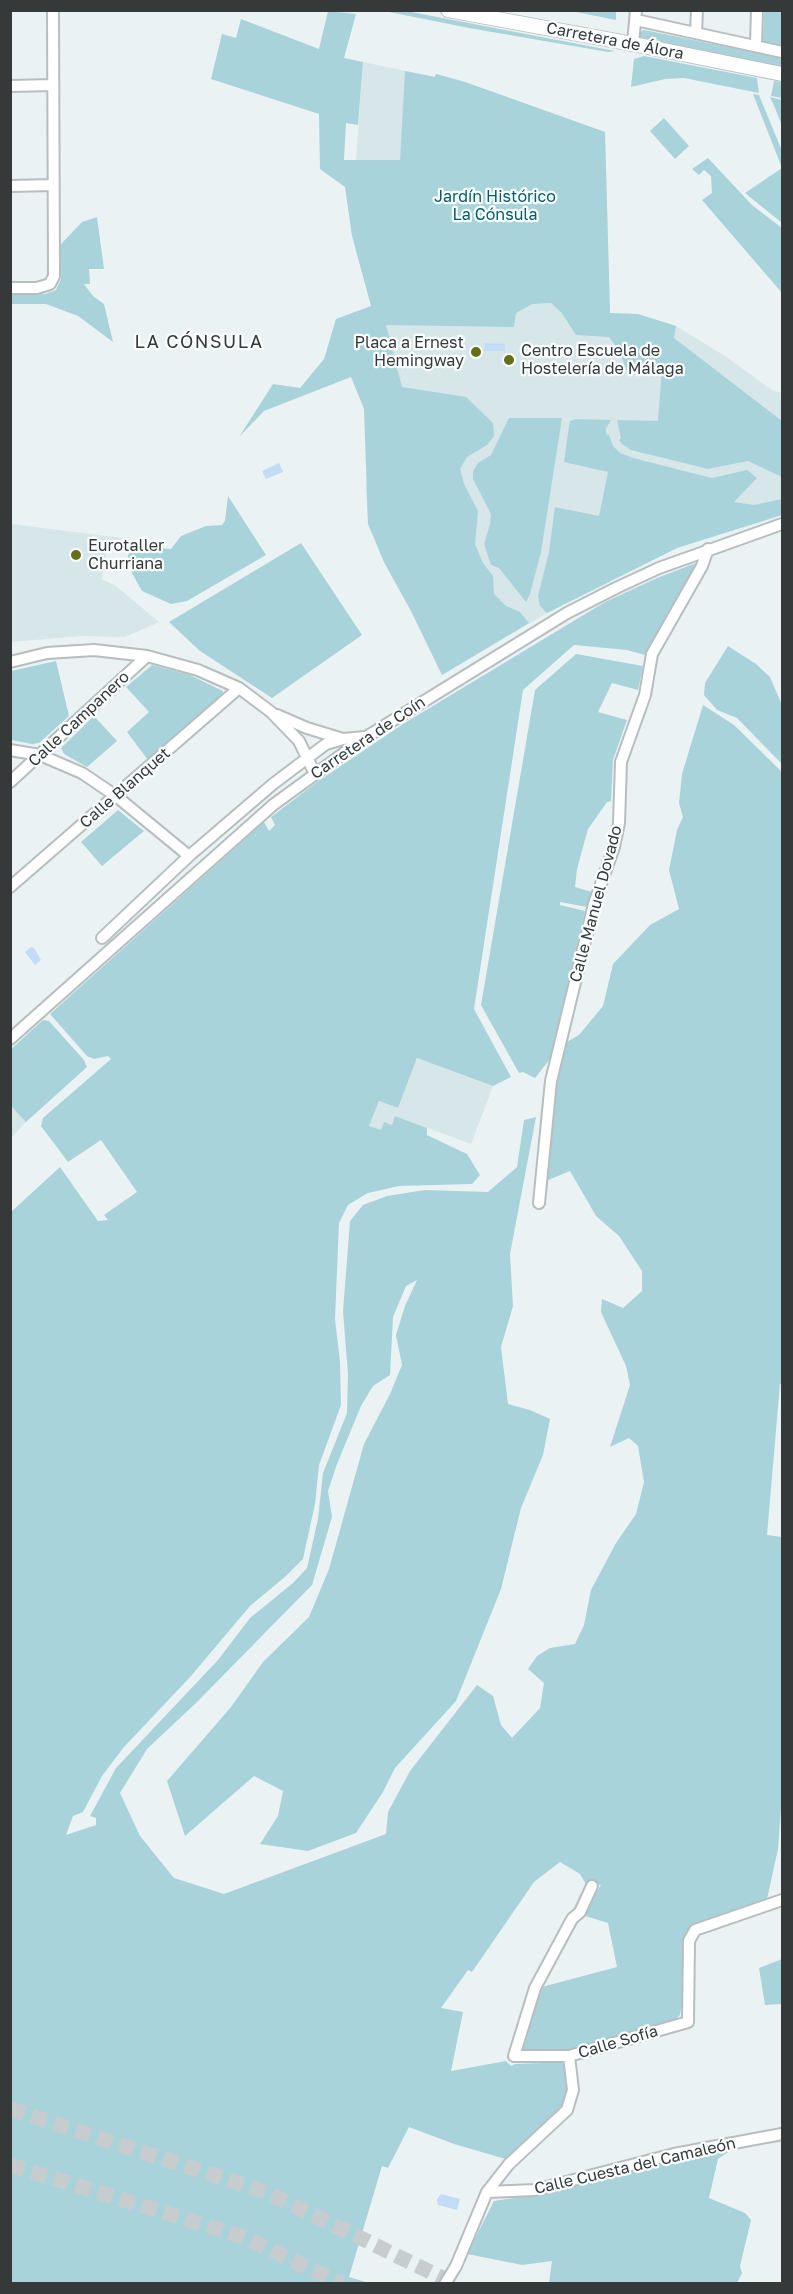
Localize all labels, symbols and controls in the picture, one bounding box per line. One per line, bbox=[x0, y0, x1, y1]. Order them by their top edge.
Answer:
street label: Carretera de Álora bbox=[545, 18, 685, 64]
park label: Jardín Histórico La Cónsula bbox=[434, 187, 556, 225]
district label: LA CÓNSULA bbox=[134, 331, 264, 353]
place label: Placa a Ernest Hemingway bbox=[355, 333, 464, 371]
place label: Centro Escuela de Hostelería de Málaga bbox=[521, 341, 684, 379]
marker: Placa a Ernest Hemingway bbox=[469, 345, 483, 359]
marker: Centro Escuela de Hostelería de Málaga bbox=[502, 353, 516, 367]
place label: Eurotaller Churriana bbox=[88, 536, 164, 574]
marker: Eurotaller Churriana bbox=[69, 548, 83, 562]
street label: Calle Campanero bbox=[25, 667, 133, 771]
street label: Carretera de Coín bbox=[307, 693, 429, 783]
street label: Calle Blanquet bbox=[76, 744, 174, 832]
street label: Calle Manuel Dovado bbox=[566, 824, 626, 984]
street label: Calle Sofía bbox=[576, 2021, 660, 2063]
street label: Calle Cuesta del Camaleón bbox=[532, 2133, 738, 2199]

